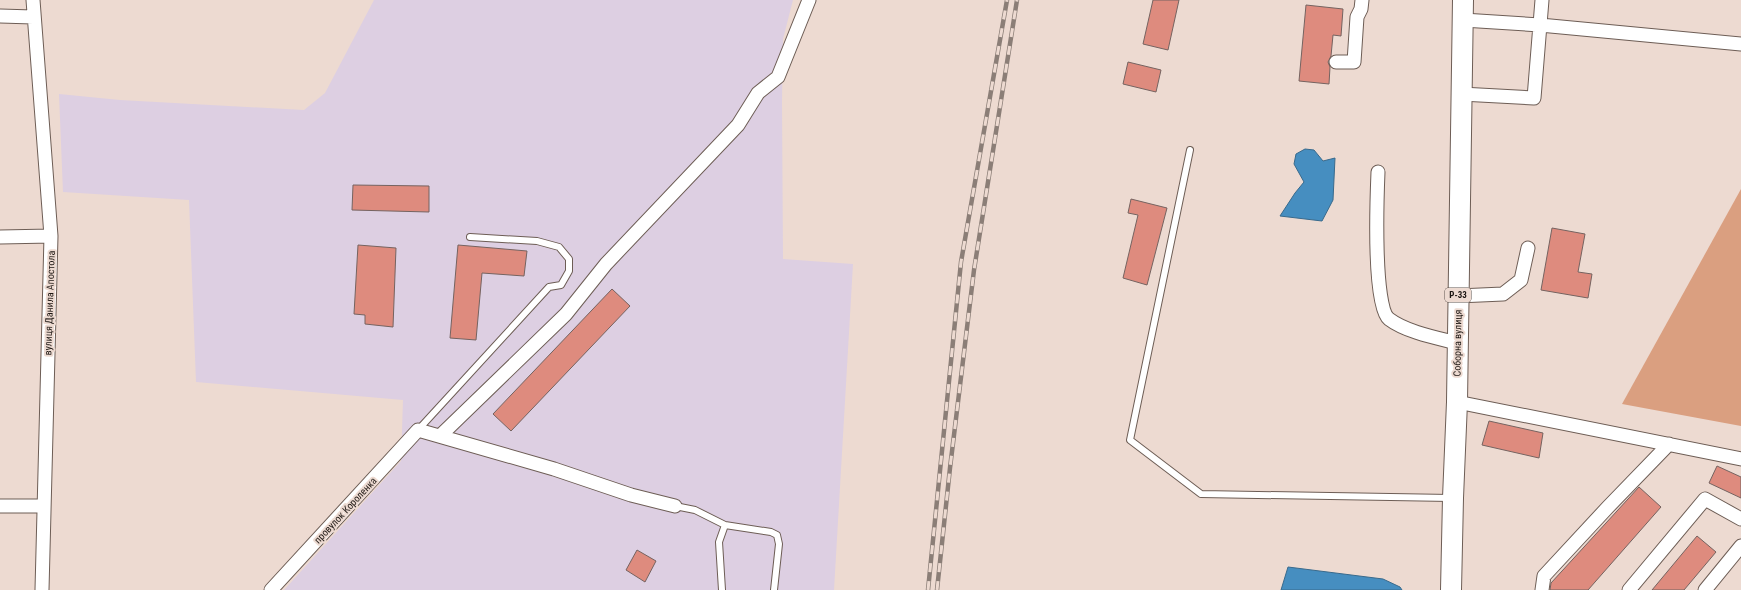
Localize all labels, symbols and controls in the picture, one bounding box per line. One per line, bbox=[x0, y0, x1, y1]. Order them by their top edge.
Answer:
street label: вулиця Данила Апостола bbox=[42, 250, 57, 356]
road number: Р-33 bbox=[1445, 288, 1471, 302]
street label: Соборна вулиця bbox=[1451, 309, 1464, 377]
street label: провулок Короленка bbox=[312, 475, 379, 546]

